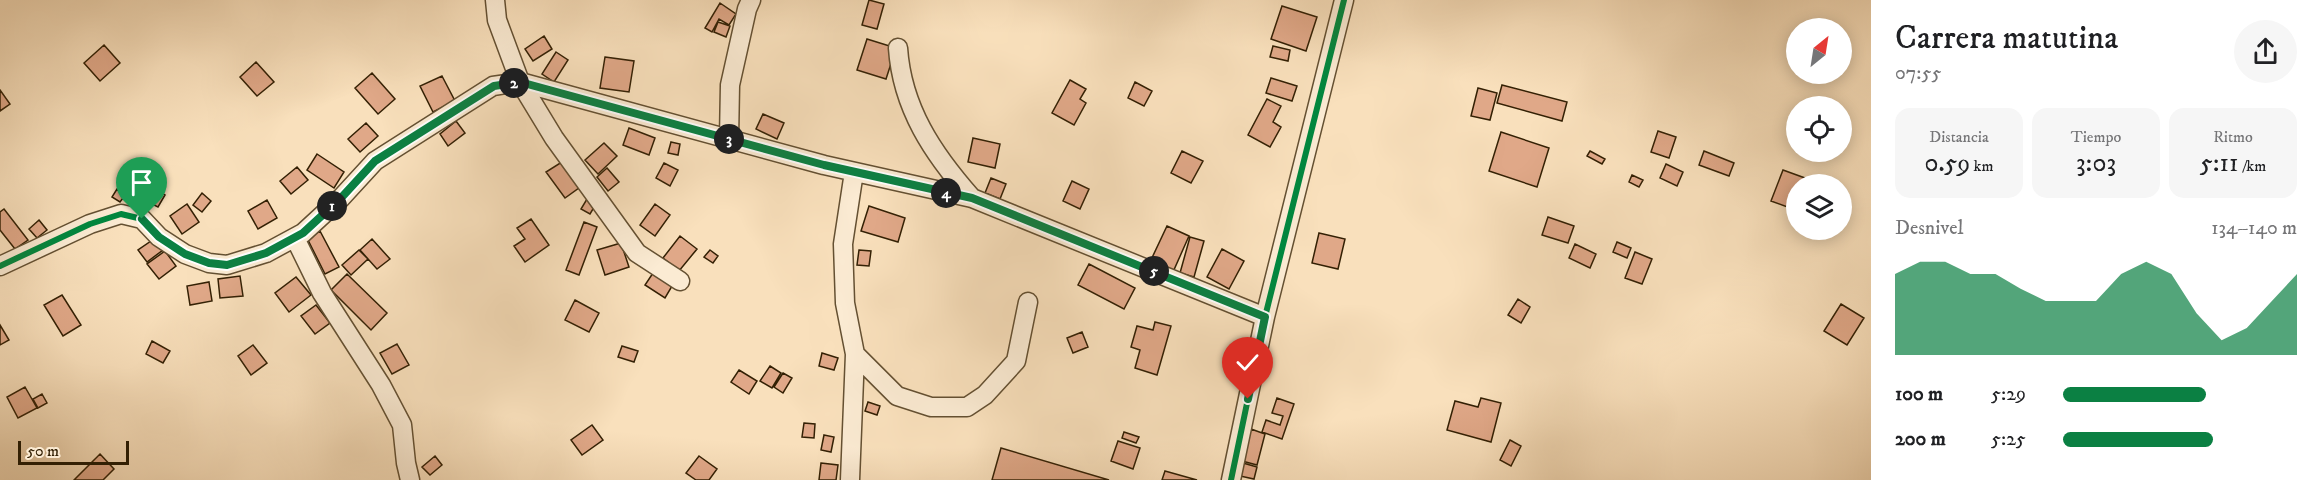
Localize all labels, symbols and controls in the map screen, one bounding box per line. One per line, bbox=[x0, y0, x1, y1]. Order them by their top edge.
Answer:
north arrow bbox=[1786, 18, 1852, 84]
map controls bbox=[1786, 18, 1852, 240]
text: Carrera matutina bbox=[1895, 18, 2118, 59]
button: share bbox=[2234, 20, 2297, 83]
text: 07:55 bbox=[1895, 61, 1941, 86]
pin: 2 bbox=[499, 68, 529, 98]
text: 2 bbox=[510, 73, 518, 93]
button: locate bbox=[1786, 96, 1852, 162]
pin: 3 bbox=[714, 124, 744, 154]
text: Distancia bbox=[1929, 127, 1989, 147]
text: Tiempo bbox=[2071, 127, 2121, 147]
text: Ritmo bbox=[2213, 127, 2253, 147]
text: 3 bbox=[726, 129, 732, 149]
text: 0.59 bbox=[1924, 147, 1970, 180]
text: 3:03 bbox=[2076, 147, 2116, 180]
text: 5:11 bbox=[2200, 147, 2239, 180]
text: km bbox=[1970, 156, 1994, 176]
text: /km bbox=[2239, 156, 2266, 176]
pin bbox=[116, 157, 167, 219]
icon: arrive bbox=[125, 166, 158, 199]
button: layers bbox=[1786, 174, 1852, 240]
pin: 4 bbox=[931, 178, 961, 208]
text: 4 bbox=[941, 183, 951, 203]
pin: 1 bbox=[317, 191, 347, 221]
text: 1 bbox=[329, 196, 335, 216]
text: Desnivel bbox=[1895, 216, 1964, 241]
text: 134–140 m bbox=[2211, 216, 2297, 241]
pin: 5 bbox=[1139, 256, 1169, 286]
text: 5 bbox=[1150, 261, 1158, 281]
pin bbox=[1222, 337, 1273, 399]
icon: check bbox=[1231, 346, 1264, 379]
text: 100 m bbox=[1895, 382, 1943, 407]
text: 5:29 bbox=[1991, 382, 2026, 407]
text: 200 m bbox=[1895, 427, 1946, 452]
text: 5:25 bbox=[1991, 427, 2026, 452]
scale bar bbox=[18, 438, 129, 466]
text: 50 m bbox=[27, 441, 59, 461]

